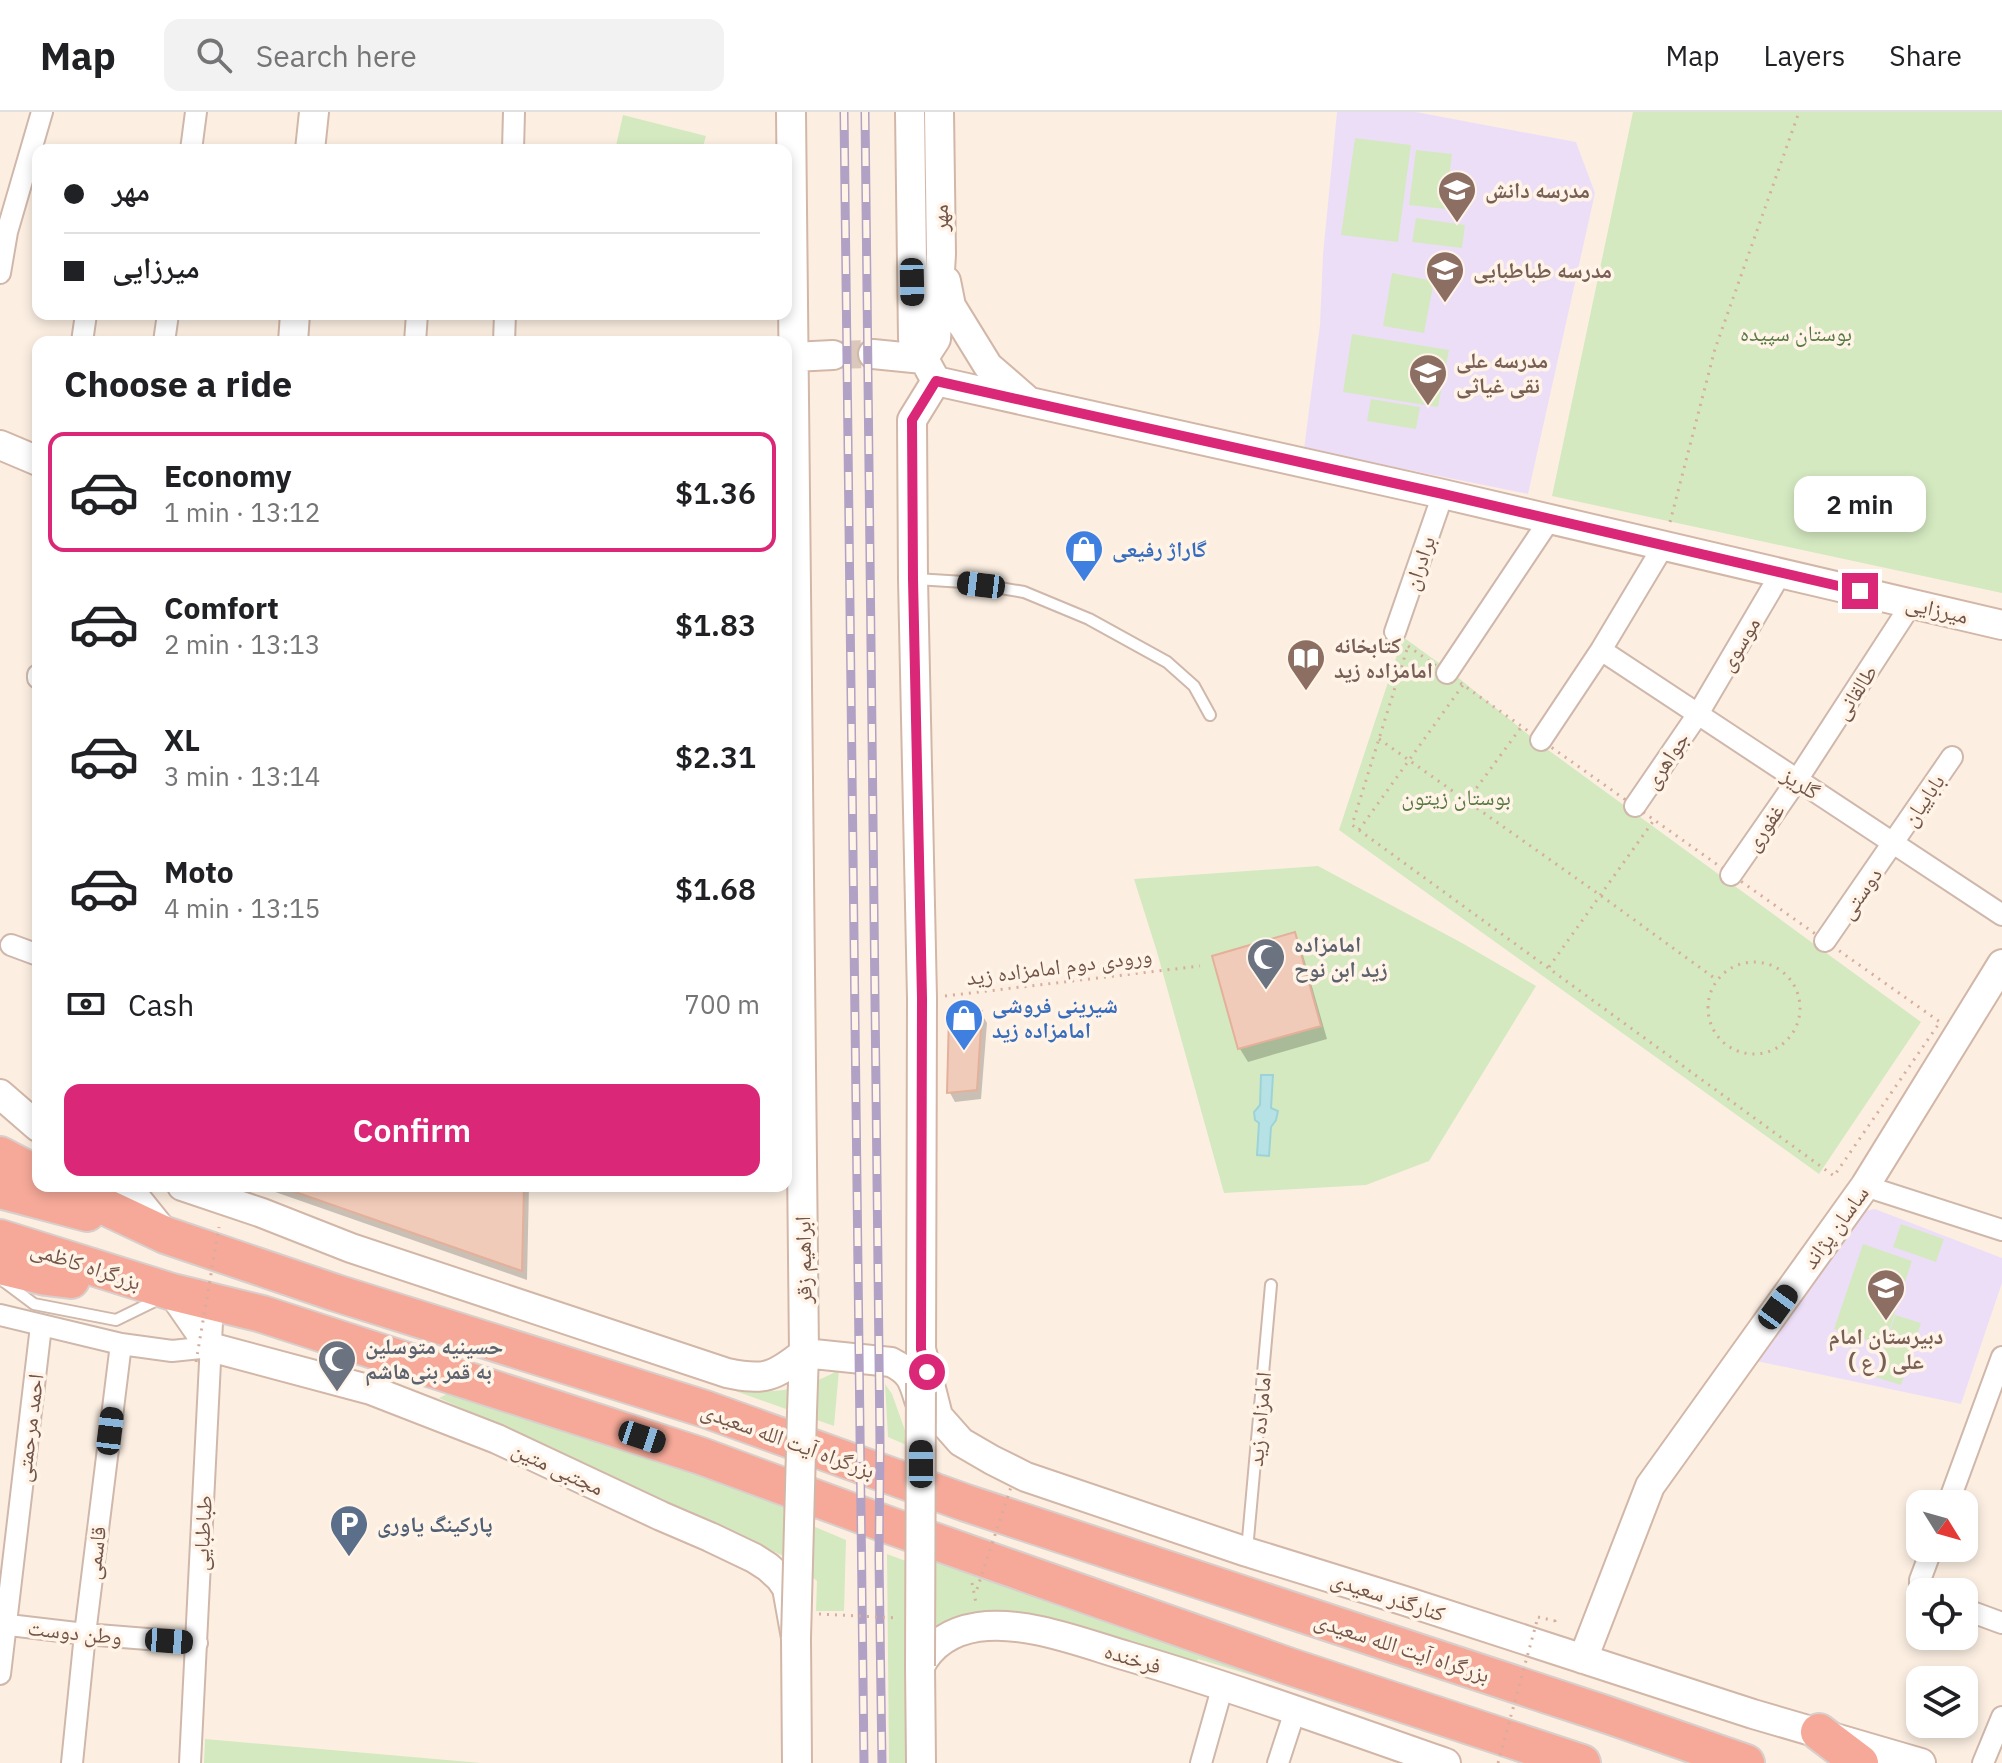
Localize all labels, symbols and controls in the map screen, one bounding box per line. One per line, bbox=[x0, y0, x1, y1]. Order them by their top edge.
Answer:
search box bbox=[164, 19, 724, 91]
text: Map bbox=[40, 31, 116, 80]
icon: search bbox=[192, 33, 236, 77]
text: Search here bbox=[256, 36, 417, 75]
text: Map bbox=[1665, 37, 1719, 74]
text: Layers bbox=[1763, 37, 1845, 74]
text: Share bbox=[1889, 37, 1962, 74]
school or university icon: مدرسه دانش bbox=[1436, 169, 1478, 224]
text: مهر bbox=[112, 170, 150, 209]
place label: مدرسه دانش bbox=[1485, 175, 1590, 204]
street label: مهر bbox=[925, 204, 954, 233]
text: میرزایی bbox=[112, 247, 200, 286]
school or university icon: مدرسه طباطبایی bbox=[1424, 249, 1466, 304]
place label: مدرسه طباطبایی bbox=[1473, 255, 1612, 284]
car bbox=[900, 258, 924, 306]
park label: بوستان سپیده bbox=[1740, 318, 1852, 347]
place label: مدرسه علی نقی غیاثی bbox=[1456, 345, 1548, 399]
school or university icon: مدرسه علی نقی غیاثی bbox=[1407, 352, 1449, 407]
text: Choose a ride bbox=[64, 360, 292, 407]
icon: car bbox=[68, 456, 140, 528]
text: Economy bbox=[164, 456, 292, 495]
text: $1.36 bbox=[675, 473, 756, 512]
callout: 2 min bbox=[1794, 475, 1926, 531]
text: 2 min bbox=[1826, 487, 1894, 521]
text: 1 min · 13:12 bbox=[164, 495, 320, 529]
shop icon: گاراژ رفیعی bbox=[1063, 528, 1105, 583]
street label: برادران bbox=[1396, 532, 1441, 594]
place label: گاراژ رفیعی bbox=[1112, 534, 1207, 563]
car bbox=[956, 570, 1006, 600]
route end bbox=[1842, 573, 1878, 609]
street label: میرزایی bbox=[1903, 587, 1971, 630]
icon: car bbox=[68, 588, 140, 660]
text: Comfort bbox=[164, 588, 279, 627]
text: $1.83 bbox=[675, 605, 756, 644]
street label: موسوی bbox=[1711, 611, 1766, 676]
text: 2 min · 13:13 bbox=[164, 627, 320, 661]
place label: کتابخانه امامزاده زید bbox=[1334, 630, 1433, 684]
library icon: کتابخانه امامزاده زید bbox=[1285, 637, 1327, 692]
street label: طالقانی bbox=[1826, 659, 1883, 725]
icon: car bbox=[68, 720, 140, 792]
text: XL bbox=[164, 720, 200, 759]
street label: جواهری bbox=[1636, 725, 1695, 794]
text: $2.31 bbox=[675, 737, 756, 776]
text: 3 min · 13:14 bbox=[164, 759, 320, 793]
street label: گلریز bbox=[1776, 759, 1826, 806]
street label: باباییان bbox=[1895, 768, 1951, 832]
park label: بوستان زیتون bbox=[1401, 782, 1511, 811]
street label: غفوری bbox=[1737, 797, 1790, 856]
icon: car bbox=[68, 852, 140, 924]
text: Moto bbox=[164, 852, 234, 891]
street label: دوستی bbox=[1831, 861, 1888, 924]
text: $1.68 bbox=[675, 869, 756, 908]
text: 4 min · 13:15 bbox=[164, 891, 320, 925]
place label: امامزاده زید ابن نوح bbox=[1294, 929, 1388, 983]
mosque icon: امامزاده زید ابن نوح bbox=[1245, 936, 1287, 991]
street label: ورودی دوم امامزاده زید bbox=[964, 940, 1154, 992]
icon: cash bbox=[64, 982, 108, 1026]
text: Cash bbox=[128, 985, 194, 1024]
text: 700 m bbox=[684, 987, 760, 1021]
place label: شیرینی فروشی امامزاده زید bbox=[992, 990, 1118, 1044]
shop icon: شیرینی فروشی امامزاده زید bbox=[943, 997, 985, 1052]
button: Confirm bbox=[64, 1084, 760, 1176]
street label: ساسان پژاند bbox=[1795, 1179, 1875, 1274]
street label: ابراهیم زقر bbox=[787, 1216, 819, 1305]
street label: بزرگراه کاظمی bbox=[27, 1233, 145, 1296]
school or university icon: دبیرستان امام علی ( ع ) bbox=[1865, 1267, 1907, 1322]
car bbox=[1754, 1281, 1802, 1333]
place label: دبیرستان امام علی ( ع ) bbox=[1829, 1321, 1943, 1376]
place label: حسینیه متوسلین به قمر بنی‌هاشم bbox=[365, 1331, 503, 1386]
mosque icon: حسینیه متوسلین به قمر بنی‌هاشم bbox=[316, 1338, 358, 1393]
route start bbox=[909, 1354, 945, 1390]
street label: امامزاده زید bbox=[1240, 1371, 1277, 1467]
street label: احمد مرحمتی bbox=[7, 1372, 50, 1484]
street label: بزرگراه آیت الله سعیدی bbox=[697, 1395, 879, 1484]
car bbox=[95, 1406, 125, 1456]
car bbox=[615, 1418, 669, 1456]
street label: مجتبی متین bbox=[508, 1434, 609, 1501]
car bbox=[909, 1440, 933, 1488]
north arrow bbox=[1906, 1490, 1978, 1562]
map controls bbox=[1906, 1490, 1978, 1738]
street label: طباطبایی bbox=[185, 1494, 218, 1572]
parking icon: پارکینگ یاوری bbox=[328, 1503, 370, 1558]
place label: پارکینگ یاوری bbox=[377, 1509, 492, 1538]
street label: قاسمی bbox=[77, 1525, 112, 1581]
street label: کنارگذر سعیدی bbox=[1327, 1563, 1449, 1628]
button: locate bbox=[1906, 1578, 1978, 1650]
street label: بزرگراه آیت الله سعیدی bbox=[1311, 1604, 1494, 1689]
street label: وطن دوست bbox=[26, 1612, 124, 1651]
car bbox=[144, 1627, 194, 1655]
street label: فرخنده bbox=[1101, 1635, 1165, 1680]
button: layers bbox=[1906, 1666, 1978, 1738]

